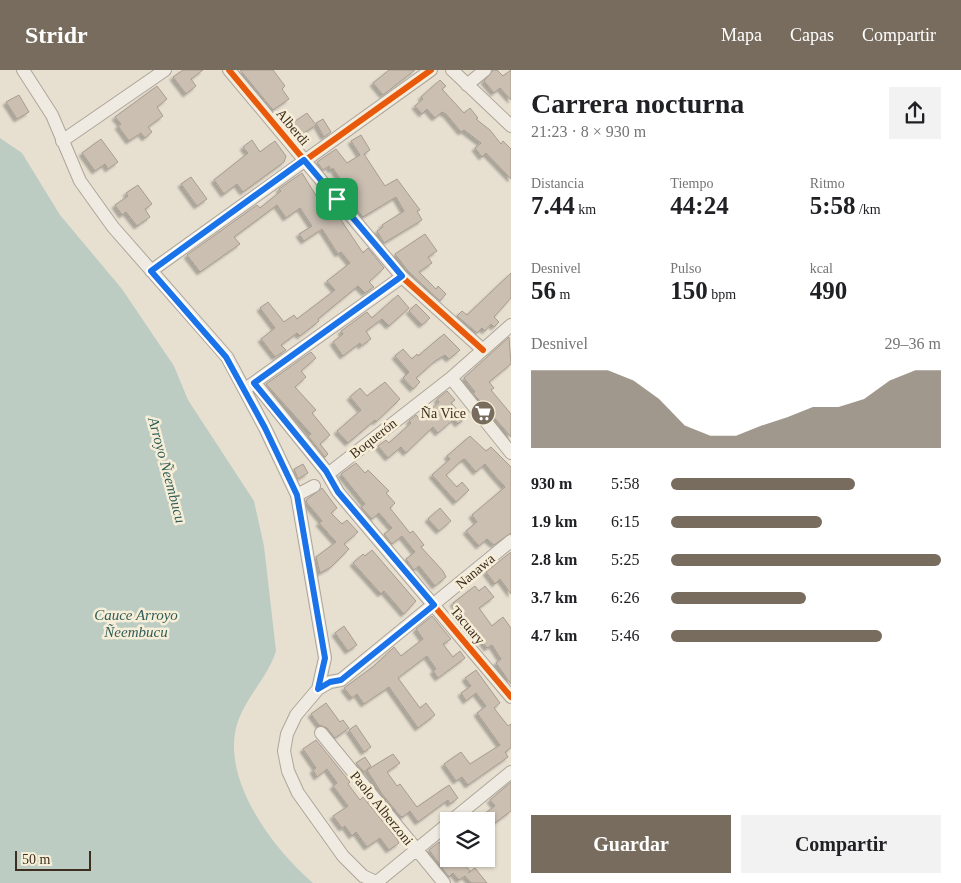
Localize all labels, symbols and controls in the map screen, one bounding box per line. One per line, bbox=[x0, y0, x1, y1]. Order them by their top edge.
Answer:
text: Stridr bbox=[25, 22, 88, 48]
text: Mapa bbox=[721, 25, 762, 45]
text: Capas bbox=[790, 25, 834, 45]
text: Compartir bbox=[862, 25, 936, 45]
button: share bbox=[889, 87, 941, 139]
text: Carrera nocturna bbox=[531, 88, 744, 119]
street label: Alberdi bbox=[273, 106, 312, 149]
text: 21:23 · 8 × 930 m bbox=[531, 123, 646, 140]
text: Distancia bbox=[531, 176, 584, 191]
text: Tiempo bbox=[670, 176, 713, 191]
text: Ritmo bbox=[810, 176, 845, 191]
pin bbox=[316, 178, 358, 220]
icon: arrive bbox=[323, 185, 351, 213]
text: 7.44 bbox=[531, 192, 575, 219]
text: 44:24 bbox=[670, 192, 729, 219]
text: 5:58 bbox=[810, 192, 855, 219]
text: km bbox=[575, 202, 596, 217]
text: /km bbox=[855, 202, 881, 217]
text: Desnivel bbox=[531, 261, 581, 276]
text: Pulso bbox=[670, 261, 701, 276]
text: kcal bbox=[810, 261, 833, 276]
text: 56 bbox=[531, 277, 556, 304]
text: 150 bbox=[670, 277, 708, 304]
text: 490 bbox=[810, 277, 847, 304]
text: m bbox=[556, 287, 570, 302]
text: bpm bbox=[708, 287, 736, 302]
text: Desnivel bbox=[531, 335, 588, 352]
text: 29–36 m bbox=[885, 335, 941, 352]
supermarket icon: Ña Vice bbox=[470, 400, 496, 426]
place label: Ña Vice bbox=[421, 406, 466, 421]
water label: Arroyo Ñeembucu bbox=[145, 414, 189, 525]
street label: Boquerón bbox=[347, 415, 400, 461]
text: 930 m bbox=[531, 475, 572, 492]
text: 5:58 bbox=[611, 475, 639, 492]
text: 1.9 km bbox=[531, 513, 577, 530]
text: 6:15 bbox=[611, 513, 639, 530]
street label: Nanawa bbox=[453, 550, 498, 592]
text: 2.8 km bbox=[531, 551, 577, 568]
text: 5:25 bbox=[611, 551, 639, 568]
text: 3.7 km bbox=[531, 589, 577, 606]
text: 6:26 bbox=[611, 589, 639, 606]
street label: Tacuary bbox=[447, 603, 488, 647]
water label: Cauce Arroyo Ñeembucu bbox=[94, 607, 178, 640]
text: 4.7 km bbox=[531, 627, 577, 644]
text: 5:46 bbox=[611, 627, 639, 644]
street label: Paolo Alberzoni bbox=[347, 768, 416, 848]
map controls bbox=[440, 812, 495, 867]
button: layers bbox=[440, 812, 495, 867]
button: Guardar bbox=[531, 815, 731, 873]
button: Compartir bbox=[741, 815, 941, 873]
scale bar bbox=[15, 848, 91, 871]
text: 50 m bbox=[22, 852, 50, 867]

